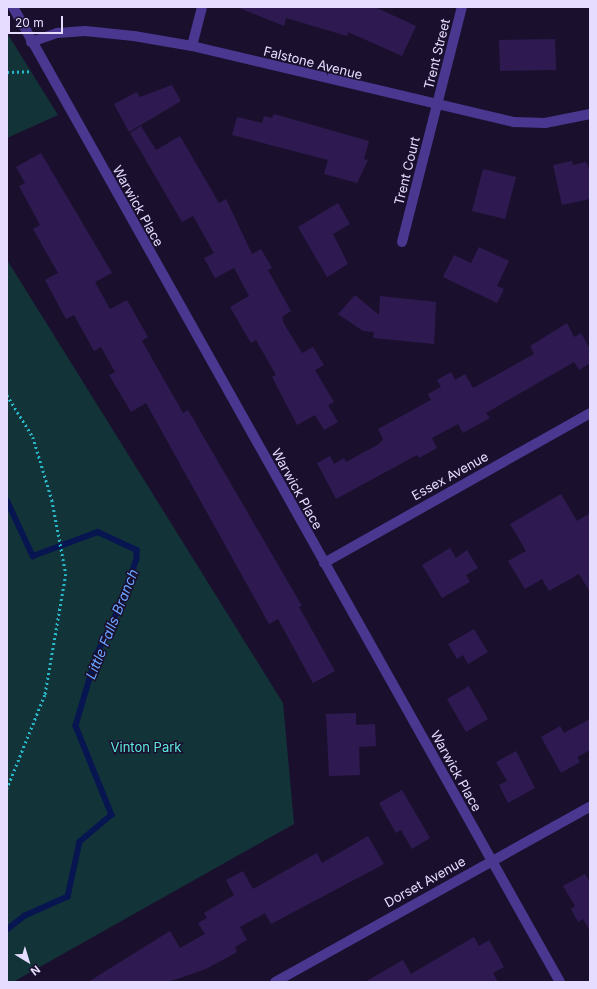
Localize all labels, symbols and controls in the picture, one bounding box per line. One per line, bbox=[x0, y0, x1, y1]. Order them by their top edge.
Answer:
scale bar bbox=[10, 8, 65, 34]
text: 20 m bbox=[15, 15, 44, 30]
street label: Trent Street bbox=[421, 17, 453, 91]
street label: Falstone Avenue bbox=[262, 43, 364, 83]
street label: Trent Court bbox=[391, 135, 423, 207]
street label: Warwick Place bbox=[109, 163, 167, 249]
street label: Warwick Place bbox=[268, 446, 326, 532]
street label: Essex Avenue bbox=[409, 449, 491, 503]
water label: Little Falls Branch bbox=[82, 566, 142, 682]
street label: Warwick Place bbox=[427, 728, 485, 814]
park label: Vinton Park bbox=[111, 739, 181, 755]
street label: Dorset Avenue bbox=[382, 853, 468, 911]
north arrow bbox=[8, 941, 48, 981]
text: N bbox=[28, 962, 43, 979]

